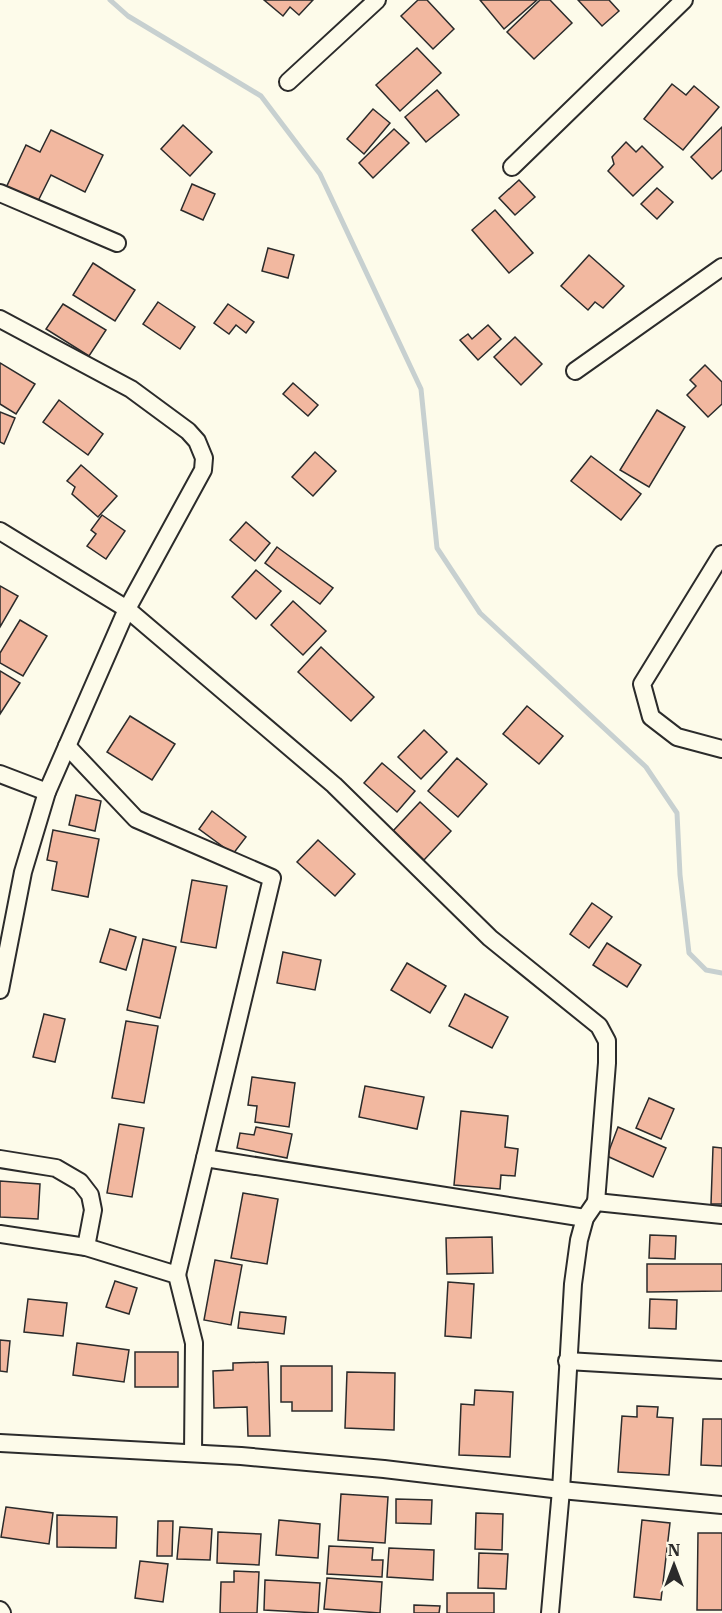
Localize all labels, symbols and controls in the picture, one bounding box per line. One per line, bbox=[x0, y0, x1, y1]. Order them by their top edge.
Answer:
north arrow bbox=[644, 1535, 704, 1595]
text: N bbox=[668, 1540, 680, 1560]

